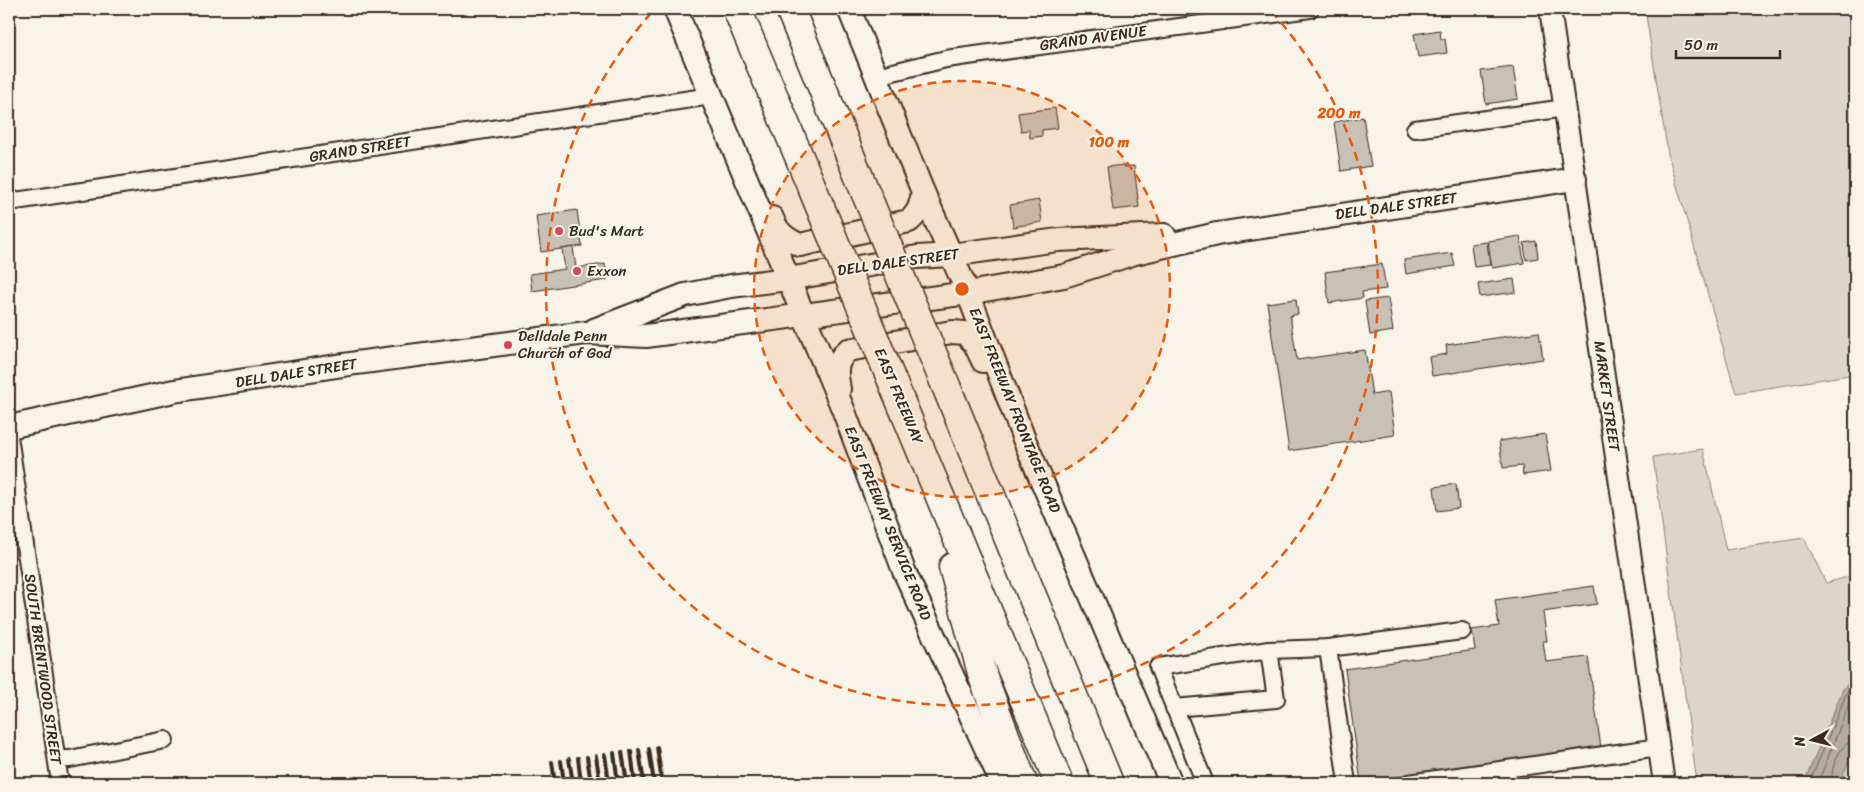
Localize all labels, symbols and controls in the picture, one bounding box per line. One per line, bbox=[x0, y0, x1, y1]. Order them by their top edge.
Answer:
street label: GRAND AVENUE bbox=[1038, 17, 1150, 58]
scale bar bbox=[1676, 28, 1780, 60]
text: 50 m bbox=[1684, 32, 1719, 58]
text: 200 m bbox=[1316, 100, 1361, 126]
street label: GRAND STREET bbox=[307, 128, 414, 170]
text: 100 m bbox=[1089, 129, 1130, 155]
street label: DELL DALE STREET bbox=[1334, 184, 1460, 227]
place label: Bud's Mart bbox=[569, 218, 644, 244]
marker: Bud's Mart bbox=[553, 225, 565, 237]
street label: DELL DALE STREET bbox=[836, 240, 962, 283]
place label: Exxon bbox=[587, 258, 626, 284]
marker: Exxon bbox=[571, 265, 583, 277]
centre of rings bbox=[953, 280, 971, 298]
street label: EAST FREEWAY FRONTAGE ROAD bbox=[962, 303, 1068, 517]
place label: Delldale Penn Church of God bbox=[518, 323, 612, 366]
marker: Delldale Penn Church of God bbox=[502, 339, 514, 351]
street label: MARKET STREET bbox=[1586, 339, 1628, 454]
street label: EAST FREEWAY bbox=[867, 343, 931, 449]
street label: DELL DALE STREET bbox=[233, 350, 360, 395]
street label: EAST FREEWAY SERVICE ROAD bbox=[837, 422, 939, 624]
street label: SOUTH BRENTWOOD STREET bbox=[17, 572, 70, 768]
north arrow bbox=[1786, 714, 1836, 764]
text: N bbox=[1787, 735, 1813, 749]

